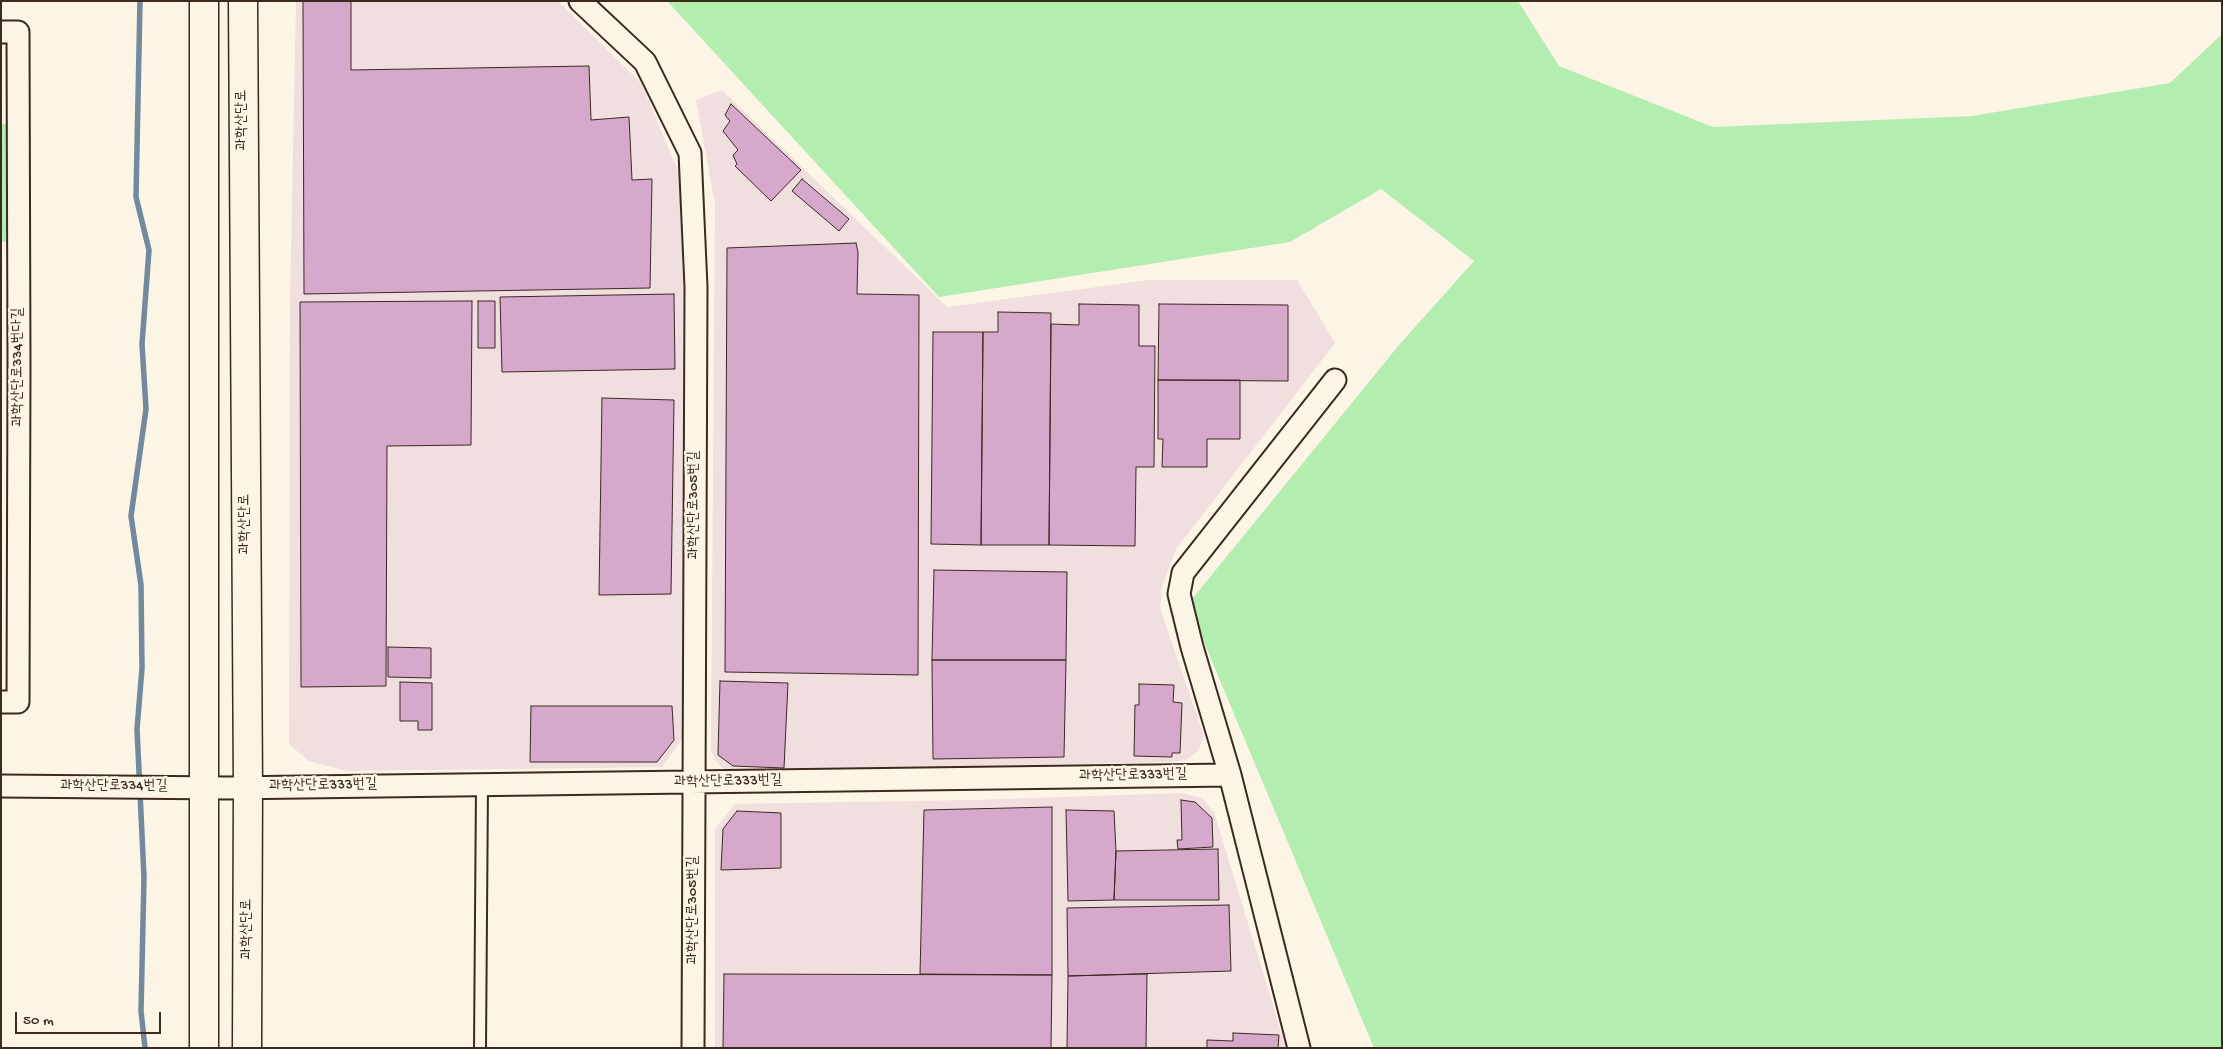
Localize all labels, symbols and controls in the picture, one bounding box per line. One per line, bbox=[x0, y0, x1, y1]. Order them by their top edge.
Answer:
street label: 과학산단로 bbox=[234, 90, 252, 150]
street label: 과학산단로334번다길 bbox=[10, 307, 28, 427]
street label: 과학산단로305번길 bbox=[686, 451, 704, 559]
street label: 과학산단로 bbox=[237, 494, 255, 554]
street label: 과학산단로333번길 bbox=[1079, 766, 1187, 786]
street label: 과학산단로333번길 bbox=[674, 772, 782, 792]
street label: 과학산단로333번길 bbox=[269, 776, 377, 796]
street label: 과학산단로334번길 bbox=[60, 778, 168, 796]
street label: 과학산단로305번길 bbox=[685, 856, 703, 964]
street label: 과학산단로 bbox=[239, 899, 257, 959]
scale bar bbox=[18, 1002, 164, 1034]
text: 50 m bbox=[23, 1012, 54, 1030]

